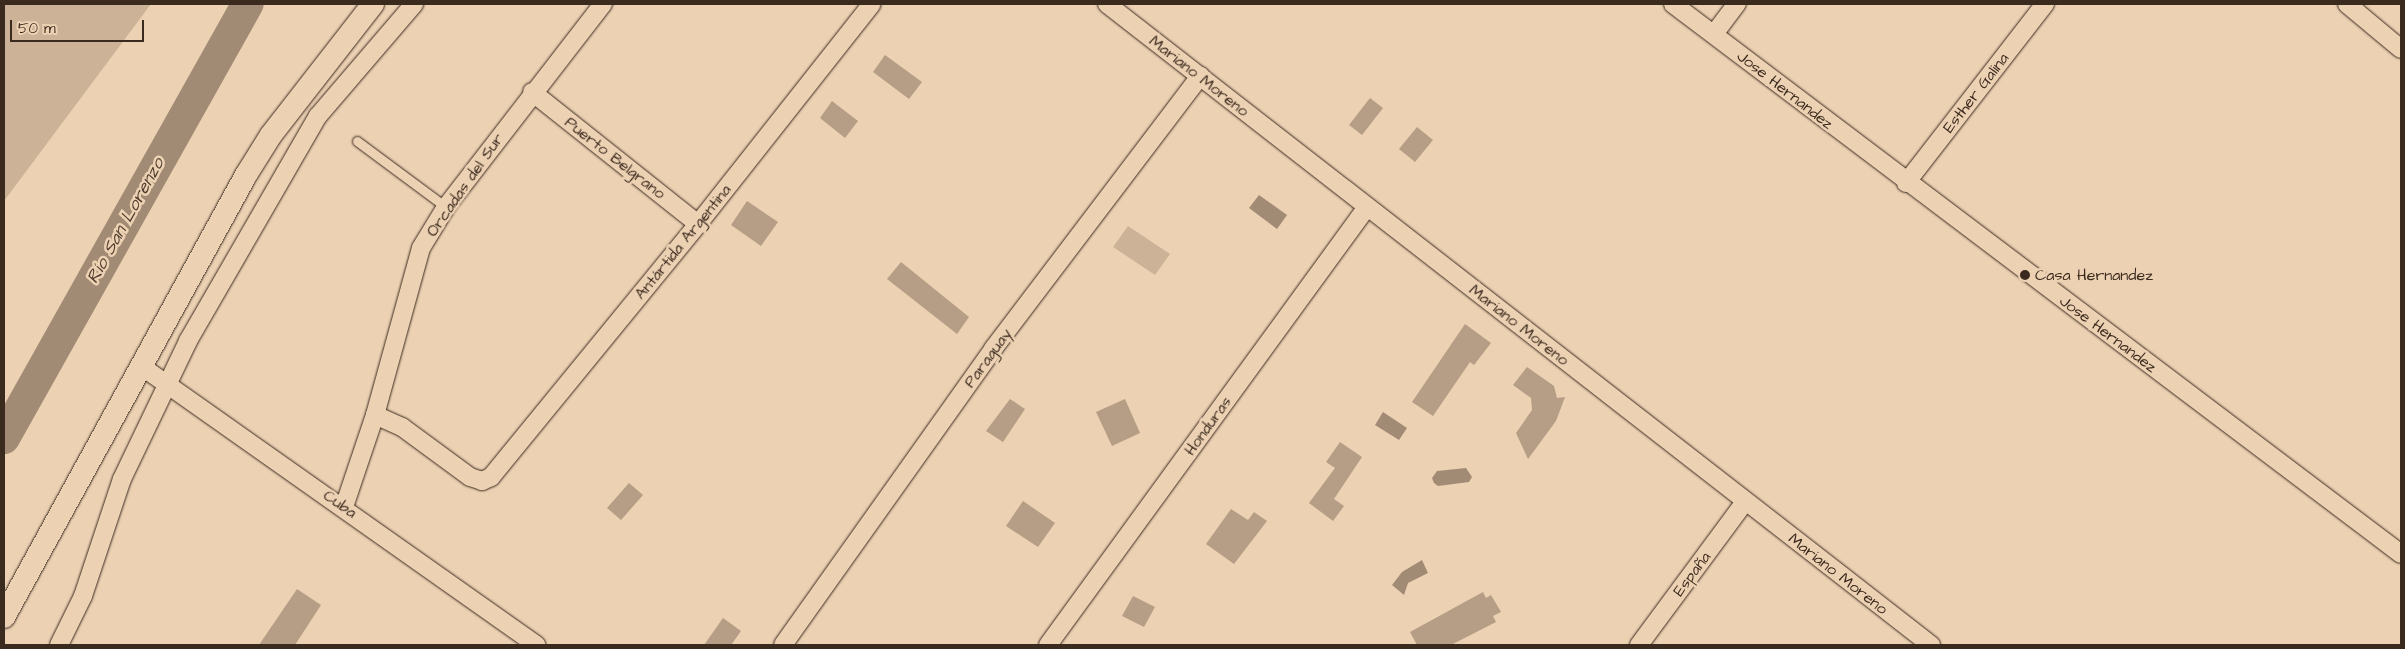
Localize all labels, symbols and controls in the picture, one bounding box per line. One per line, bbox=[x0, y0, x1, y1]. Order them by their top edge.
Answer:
scale bar bbox=[12, 10, 146, 42]
text: 50 m bbox=[18, 18, 56, 39]
street label: Mariano Moreno bbox=[1145, 31, 1253, 121]
street label: Jose Hernandez bbox=[1733, 47, 1837, 133]
street label: Esther Galina bbox=[1939, 49, 2013, 137]
street label: Puerto Belgrano bbox=[561, 113, 669, 203]
street label: Orcadas del Sur bbox=[422, 130, 508, 240]
water label: Río San Lorenzo bbox=[83, 154, 169, 288]
street label: Antártida Argentina bbox=[631, 181, 735, 303]
place label: Casa Hernandez bbox=[2035, 265, 2153, 285]
marker: Casa Hernandez bbox=[2019, 269, 2031, 281]
street label: Mariano Moreno bbox=[1465, 280, 1573, 370]
street label: Jose Hernandez bbox=[2056, 291, 2160, 377]
street label: Paraguay bbox=[960, 325, 1016, 391]
street label: Honduras bbox=[1180, 393, 1236, 459]
street label: Cuba bbox=[320, 486, 360, 522]
street label: Mariano Moreno bbox=[1784, 529, 1892, 619]
street label: España bbox=[1669, 548, 1715, 600]

